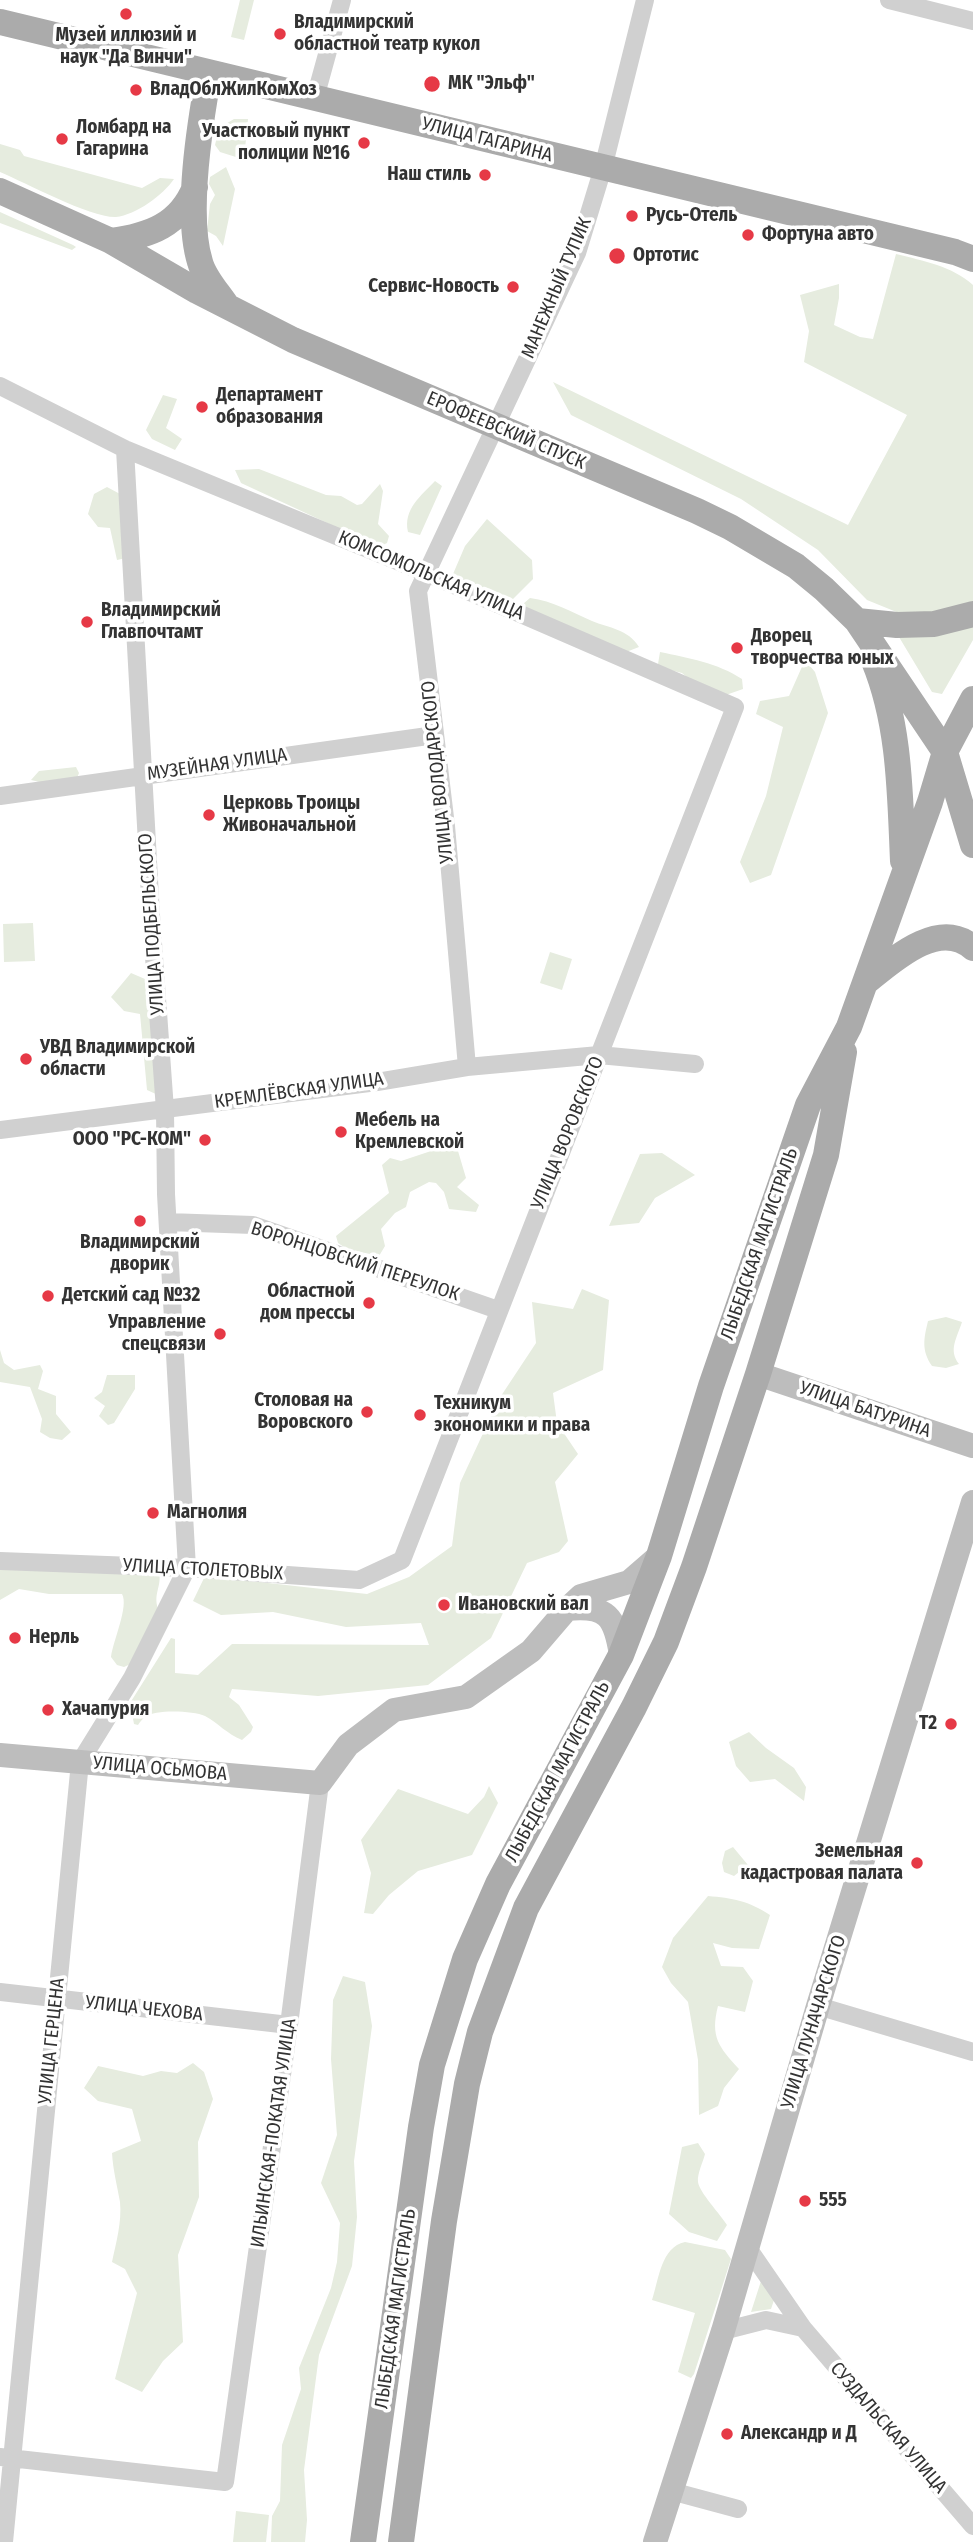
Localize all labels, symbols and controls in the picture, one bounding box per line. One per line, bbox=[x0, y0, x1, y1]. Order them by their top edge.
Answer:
marker: Музей иллюзий и наук "Да Винчи" bbox=[118, 6, 134, 22]
place label: Владимирский областной театр кукол bbox=[294, 12, 480, 56]
place label: Музей иллюзий и наук "Да Винчи" bbox=[55, 25, 197, 69]
marker: Владимирский областной театр кукол bbox=[272, 26, 288, 42]
place label: МК "Эльф" bbox=[448, 73, 535, 95]
marker: МК "Эльф" bbox=[422, 74, 442, 94]
place label: ВладОблЖилКомХоз bbox=[150, 79, 317, 101]
marker: ВладОблЖилКомХоз bbox=[128, 82, 144, 98]
street label: УЛИЦА ГАГАРИНА bbox=[419, 113, 555, 167]
place label: Ломбард на Гагарина bbox=[76, 117, 172, 161]
place label: Участковый пункт полиции №16 bbox=[202, 121, 350, 165]
marker: Ломбард на Гагарина bbox=[54, 131, 70, 147]
marker: Участковый пункт полиции №16 bbox=[356, 135, 372, 151]
place label: Наш стиль bbox=[387, 164, 471, 186]
marker: Наш стиль bbox=[477, 167, 493, 183]
place label: Русь-Отель bbox=[646, 205, 737, 227]
marker: Русь-Отель bbox=[624, 208, 640, 224]
street label: МАНЕЖНЫЙ ТУПИК bbox=[517, 214, 597, 362]
place label: Фортуна авто bbox=[762, 224, 874, 246]
marker: Фортуна авто bbox=[740, 227, 756, 243]
place label: Ортотис bbox=[633, 245, 699, 267]
marker: Ортотис bbox=[607, 246, 627, 266]
place label: Сервис-Новость bbox=[368, 276, 499, 298]
marker: Сервис-Новость bbox=[505, 279, 521, 295]
place label: Департамент образования bbox=[216, 385, 323, 429]
street label: ЕРОФЕЕВСКИЙ СПУСК bbox=[423, 387, 589, 475]
marker: Департамент образования bbox=[194, 399, 210, 415]
street label: КОМСОМОЛЬСКАЯ УЛИЦА bbox=[335, 527, 527, 625]
place label: Владимирский Главпочтамт bbox=[101, 600, 221, 644]
marker: Владимирский Главпочтамт bbox=[79, 614, 95, 630]
place label: Дворец творчества юных bbox=[751, 626, 894, 670]
marker: Дворец творчества юных bbox=[729, 640, 745, 656]
street label: УЛИЦА ВОЛОДАРСКОГО bbox=[417, 679, 459, 865]
street label: МУЗЕЙНАЯ УЛИЦА bbox=[146, 744, 288, 786]
place label: Церковь Троицы Живоначальной bbox=[223, 793, 360, 837]
marker: Церковь Троицы Живоначальной bbox=[201, 807, 217, 823]
street label: УЛИЦА ПОДБЕЛЬСКОГО bbox=[134, 832, 170, 1016]
place label: УВД Владимирской области bbox=[40, 1037, 195, 1081]
marker: УВД Владимирской области bbox=[18, 1051, 34, 1067]
street label: УЛИЦА ВОРОВСКОГО bbox=[527, 1053, 609, 1213]
street label: КРЕМЛЁВСКАЯ УЛИЦА bbox=[213, 1068, 385, 1114]
place label: Мебель на Кремлевской bbox=[355, 1110, 464, 1154]
marker: Мебель на Кремлевской bbox=[333, 1124, 349, 1140]
place label: ООО "РС-КОМ" bbox=[73, 1129, 191, 1151]
marker: ООО "РС-КОМ" bbox=[197, 1132, 213, 1148]
street label: ЛЫБЕДСКАЯ МАГИСТРАЛЬ bbox=[716, 1145, 804, 1343]
marker: Владимирский дворик bbox=[132, 1213, 148, 1229]
street label: ВОРОНЦОВСКИЙ ПЕРЕУЛОК bbox=[248, 1217, 462, 1307]
place label: Владимирский дворик bbox=[80, 1232, 200, 1276]
place label: Областной дом прессы bbox=[260, 1281, 355, 1325]
place label: Детский сад №32 bbox=[62, 1285, 200, 1307]
marker: Детский сад №32 bbox=[40, 1288, 56, 1304]
marker: Областной дом прессы bbox=[361, 1295, 377, 1311]
place label: Управление спецсвязи bbox=[108, 1312, 206, 1356]
marker: Управление спецсвязи bbox=[212, 1326, 228, 1342]
street label: УЛИЦА БАТУРИНА bbox=[796, 1377, 934, 1443]
place label: Столовая на Воровского bbox=[254, 1390, 353, 1434]
place label: Техникум экономики и права bbox=[434, 1393, 590, 1437]
marker: Столовая на Воровского bbox=[359, 1404, 375, 1420]
marker: Техникум экономики и права bbox=[412, 1407, 428, 1423]
place label: Магнолия bbox=[167, 1502, 247, 1524]
marker: Магнолия bbox=[145, 1505, 161, 1521]
street label: УЛИЦА СТОЛЕТОВЫХ bbox=[122, 1554, 284, 1586]
place label: Ивановский вал bbox=[458, 1594, 589, 1616]
marker: Ивановский вал bbox=[436, 1597, 452, 1613]
place label: Нерль bbox=[29, 1627, 79, 1649]
marker: Нерль bbox=[7, 1630, 23, 1646]
street label: ЛЫБЕДСКАЯ МАГИСТРАЛЬ bbox=[501, 1678, 615, 1866]
place label: Хачапурия bbox=[62, 1699, 149, 1721]
marker: Хачапурия bbox=[40, 1702, 56, 1718]
place label: T2 bbox=[919, 1713, 937, 1735]
marker: T2 bbox=[943, 1716, 959, 1732]
street label: УЛИЦА ОСЬМОВА bbox=[92, 1752, 228, 1786]
place label: Земельная кадастровая палата bbox=[741, 1841, 903, 1885]
marker: Земельная кадастровая палата bbox=[909, 1855, 925, 1871]
street label: УЛИЦА ЛУНАЧАРСКОГО bbox=[777, 1932, 851, 2112]
street label: УЛИЦА ГЕРЦЕНА bbox=[34, 1977, 70, 2105]
street label: УЛИЦА ЧЕХОВА bbox=[84, 1991, 204, 2027]
street label: ИЛЬИНСКАЯ-ПОКАТАЯ УЛИЦА bbox=[247, 2017, 301, 2249]
place label: 555 bbox=[819, 2190, 847, 2212]
marker: 555 bbox=[797, 2193, 813, 2209]
street label: ЛЫБЕДСКАЯ МАГИСТРАЛЬ bbox=[371, 2208, 421, 2410]
street label: СУЗДАЛЬСКАЯ УЛИЦА bbox=[825, 2358, 951, 2498]
place label: Александр и Д bbox=[741, 2423, 857, 2445]
marker: Александр и Д bbox=[719, 2426, 735, 2442]

